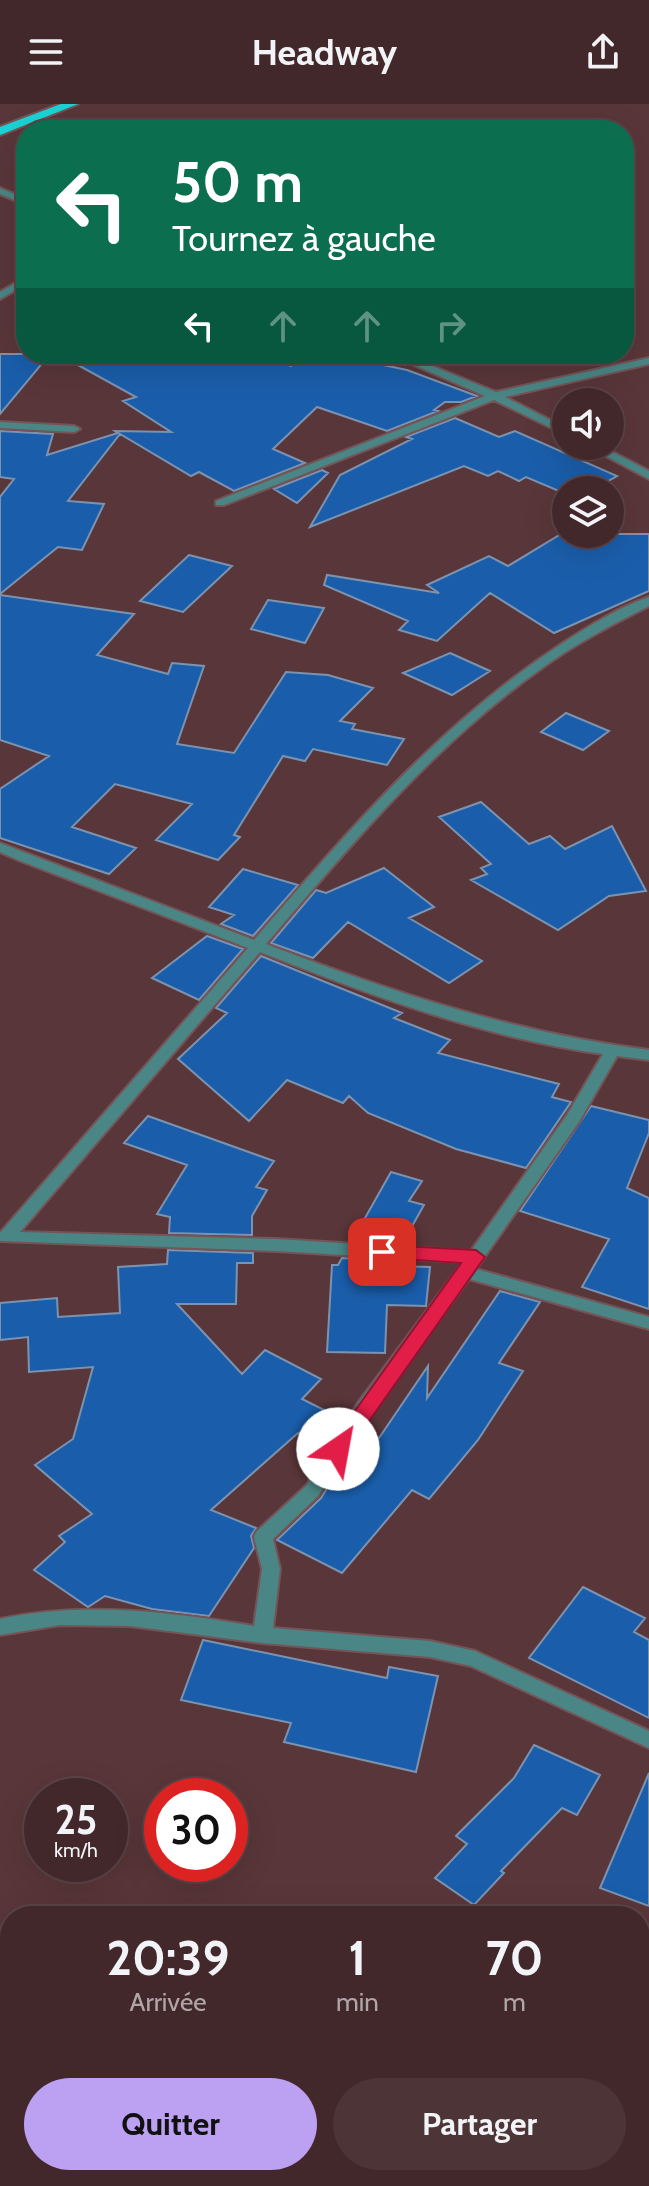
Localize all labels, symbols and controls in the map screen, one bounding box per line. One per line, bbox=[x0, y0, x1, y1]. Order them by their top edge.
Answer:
icon: menu bbox=[24, 30, 68, 74]
text: Headway bbox=[252, 30, 397, 74]
icon: share bbox=[581, 30, 625, 74]
text: 50 m bbox=[172, 148, 303, 216]
icon: left bbox=[40, 152, 144, 256]
text: Tournez à gauche bbox=[172, 216, 436, 260]
icon: left bbox=[177, 304, 221, 348]
icon: ahead bbox=[261, 304, 305, 348]
icon: ahead bbox=[345, 304, 389, 348]
icon: right bbox=[429, 304, 473, 348]
map controls bbox=[552, 388, 624, 548]
button: sound bbox=[552, 388, 624, 460]
button: layers bbox=[552, 476, 624, 548]
pin bbox=[348, 1218, 416, 1286]
icon: arrive bbox=[360, 1230, 404, 1274]
position arrow bbox=[296, 1407, 380, 1491]
speed limit sign: 30 bbox=[144, 1778, 248, 1882]
text: 25 bbox=[55, 1795, 97, 1844]
text: km/h bbox=[54, 1838, 98, 1862]
text: 20:39 bbox=[107, 1929, 229, 1987]
text: 1 bbox=[349, 1929, 366, 1987]
text: 70 bbox=[485, 1929, 543, 1987]
text: Arrivée bbox=[129, 1986, 207, 2018]
text: min bbox=[336, 1986, 379, 2018]
text: m bbox=[503, 1986, 526, 2018]
button: Quitter bbox=[24, 2078, 317, 2170]
button: Partager bbox=[333, 2078, 626, 2170]

